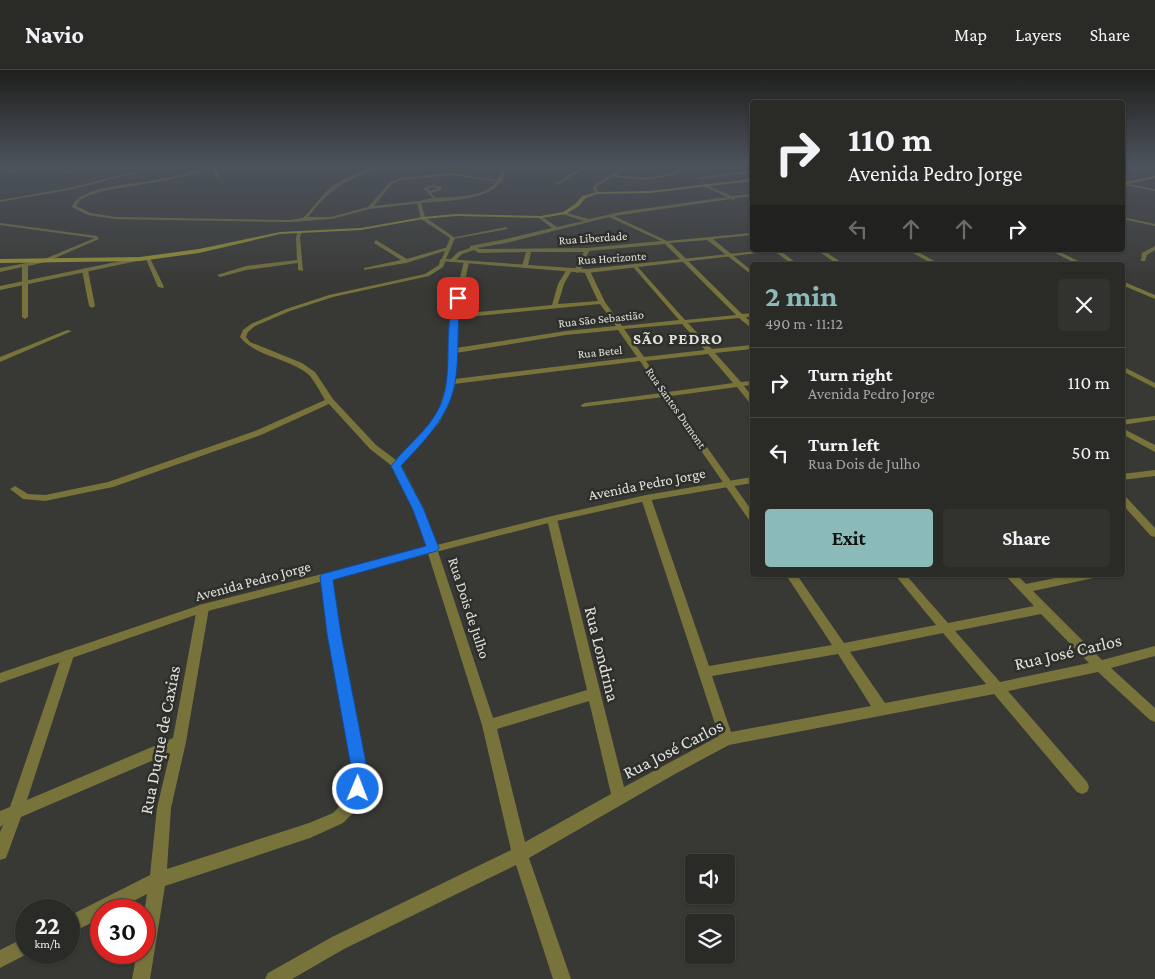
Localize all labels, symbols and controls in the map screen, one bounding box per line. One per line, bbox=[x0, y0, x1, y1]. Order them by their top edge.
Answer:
text: Navio bbox=[25, 21, 84, 48]
text: Map bbox=[954, 25, 987, 45]
text: Layers bbox=[1015, 25, 1062, 45]
text: Share bbox=[1090, 25, 1130, 45]
icon: right bbox=[765, 120, 830, 185]
text: 110 m bbox=[848, 120, 932, 159]
text: Avenida Pedro Jorge bbox=[848, 161, 1022, 186]
icon: left bbox=[844, 215, 872, 243]
icon: ahead bbox=[897, 215, 925, 243]
icon: ahead bbox=[950, 215, 978, 243]
icon: right bbox=[1003, 215, 1031, 243]
street label: Rua Liberdade bbox=[558, 229, 628, 247]
street label: Rua Horizonte bbox=[577, 249, 647, 267]
pin bbox=[437, 277, 479, 319]
text: 2 min bbox=[765, 279, 837, 312]
button: close bbox=[1058, 279, 1110, 331]
icon: arrive bbox=[444, 284, 472, 312]
street label: Rua São Sebastião bbox=[558, 308, 645, 330]
text: 490 m · 11:12 bbox=[765, 315, 843, 332]
district label: SÃO PEDRO bbox=[633, 330, 723, 347]
street label: Rua Betel bbox=[577, 343, 623, 361]
text: Turn right bbox=[808, 364, 893, 385]
street label: Rua Santos Dumont bbox=[643, 365, 710, 452]
icon: right bbox=[765, 369, 793, 397]
text: 110 m bbox=[1068, 372, 1110, 393]
text: Avenida Pedro Jorge bbox=[808, 385, 935, 402]
text: Turn left bbox=[808, 434, 880, 455]
icon: left bbox=[765, 439, 793, 467]
text: 50 m bbox=[1071, 442, 1110, 463]
text: Rua Dois de Julho bbox=[808, 455, 920, 472]
street label: Avenida Pedro Jorge bbox=[587, 465, 707, 504]
button: Exit bbox=[765, 509, 933, 567]
button: Share bbox=[943, 509, 1110, 567]
street label: Rua Dois de Julho bbox=[444, 556, 493, 661]
street label: Avenida Pedro Jorge bbox=[193, 558, 313, 605]
street label: Rua Londrina bbox=[581, 604, 623, 704]
street label: Rua José Carlos bbox=[1012, 630, 1124, 674]
street label: Rua Duque de Caxias bbox=[136, 664, 184, 816]
street label: Rua José Carlos bbox=[620, 715, 726, 783]
position arrow bbox=[331, 762, 383, 814]
map controls bbox=[685, 854, 735, 964]
button: sound bbox=[685, 854, 735, 904]
speed limit sign: 30 bbox=[90, 899, 155, 964]
text: 22 bbox=[35, 912, 60, 939]
button: layers bbox=[685, 914, 735, 964]
text: km/h bbox=[35, 937, 60, 951]

